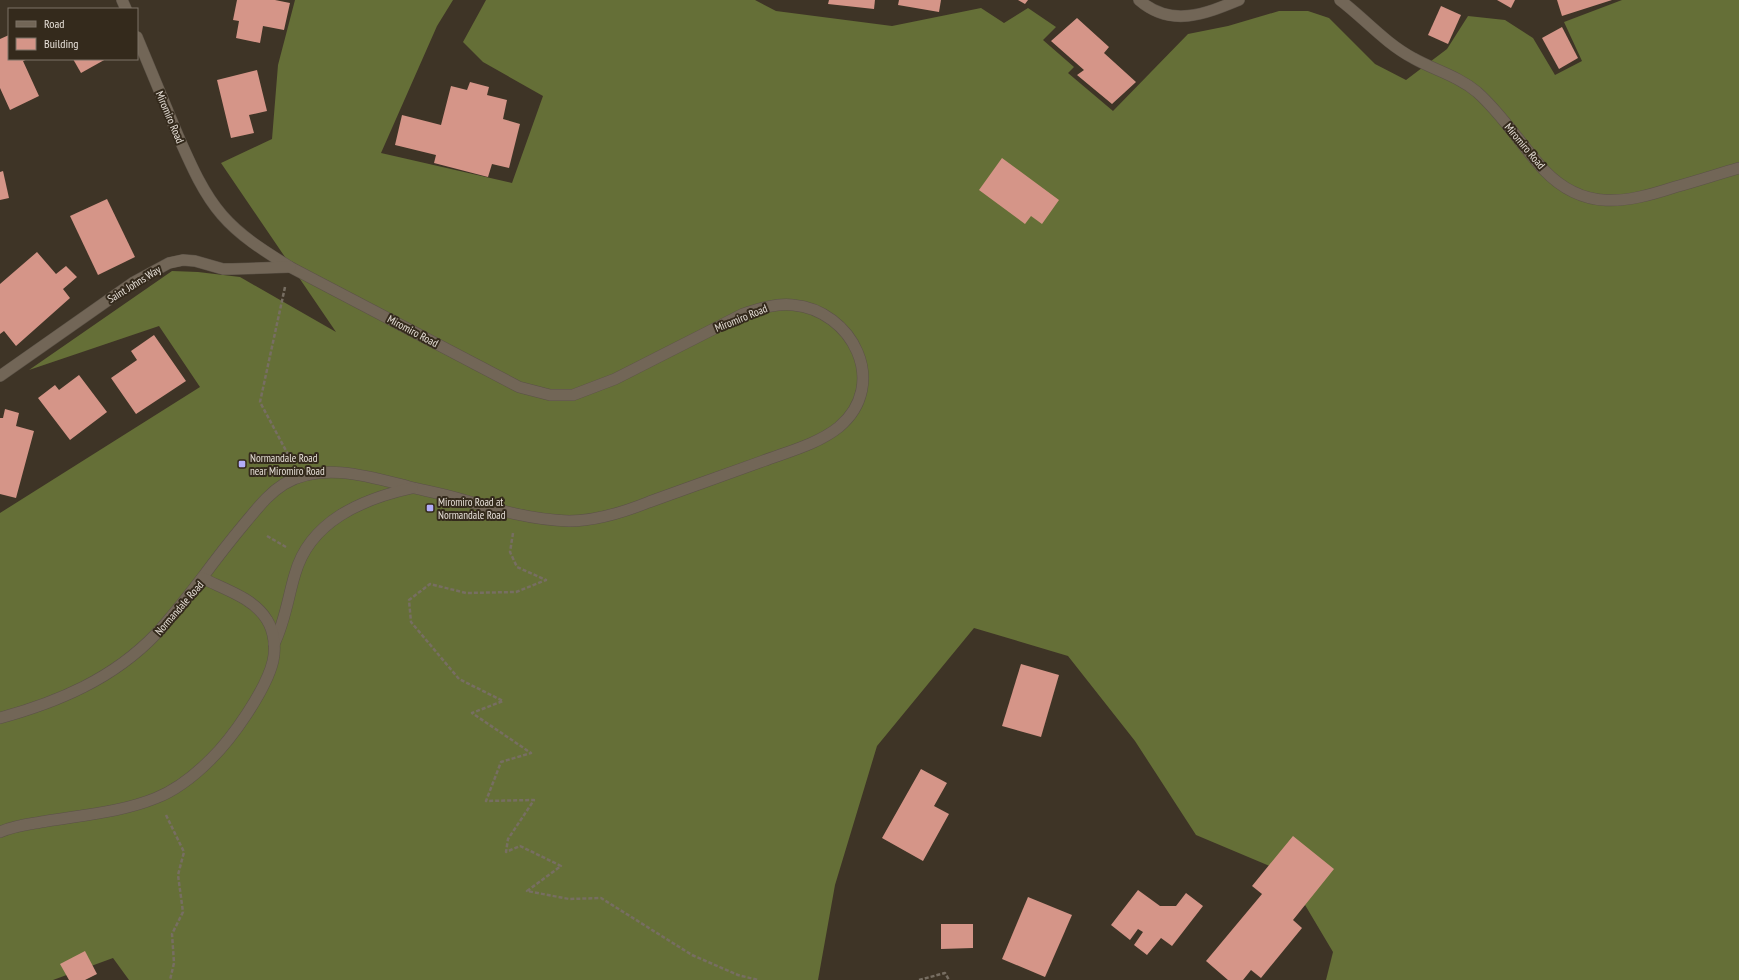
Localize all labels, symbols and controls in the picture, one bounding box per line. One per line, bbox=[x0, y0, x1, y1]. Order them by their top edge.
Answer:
legend bbox=[8, 8, 138, 60]
text: Road bbox=[44, 16, 64, 31]
text: Building bbox=[44, 36, 79, 51]
street label: Miromiro Road bbox=[153, 89, 187, 146]
street label: Miromiro Road bbox=[1502, 120, 1548, 172]
street label: Saint Johns Way bbox=[105, 262, 164, 306]
street label: Miromiro Road bbox=[713, 301, 770, 335]
street label: Miromiro Road bbox=[385, 312, 441, 350]
place label: Normandale Road near Miromiro Road bbox=[250, 451, 325, 478]
marker: Normandale Road near Miromiro Road bbox=[237, 459, 247, 469]
place label: Miromiro Road at Normandale Road bbox=[438, 495, 506, 522]
marker: Miromiro Road at Normandale Road bbox=[425, 503, 435, 513]
street label: Normandale Road bbox=[152, 578, 207, 638]

